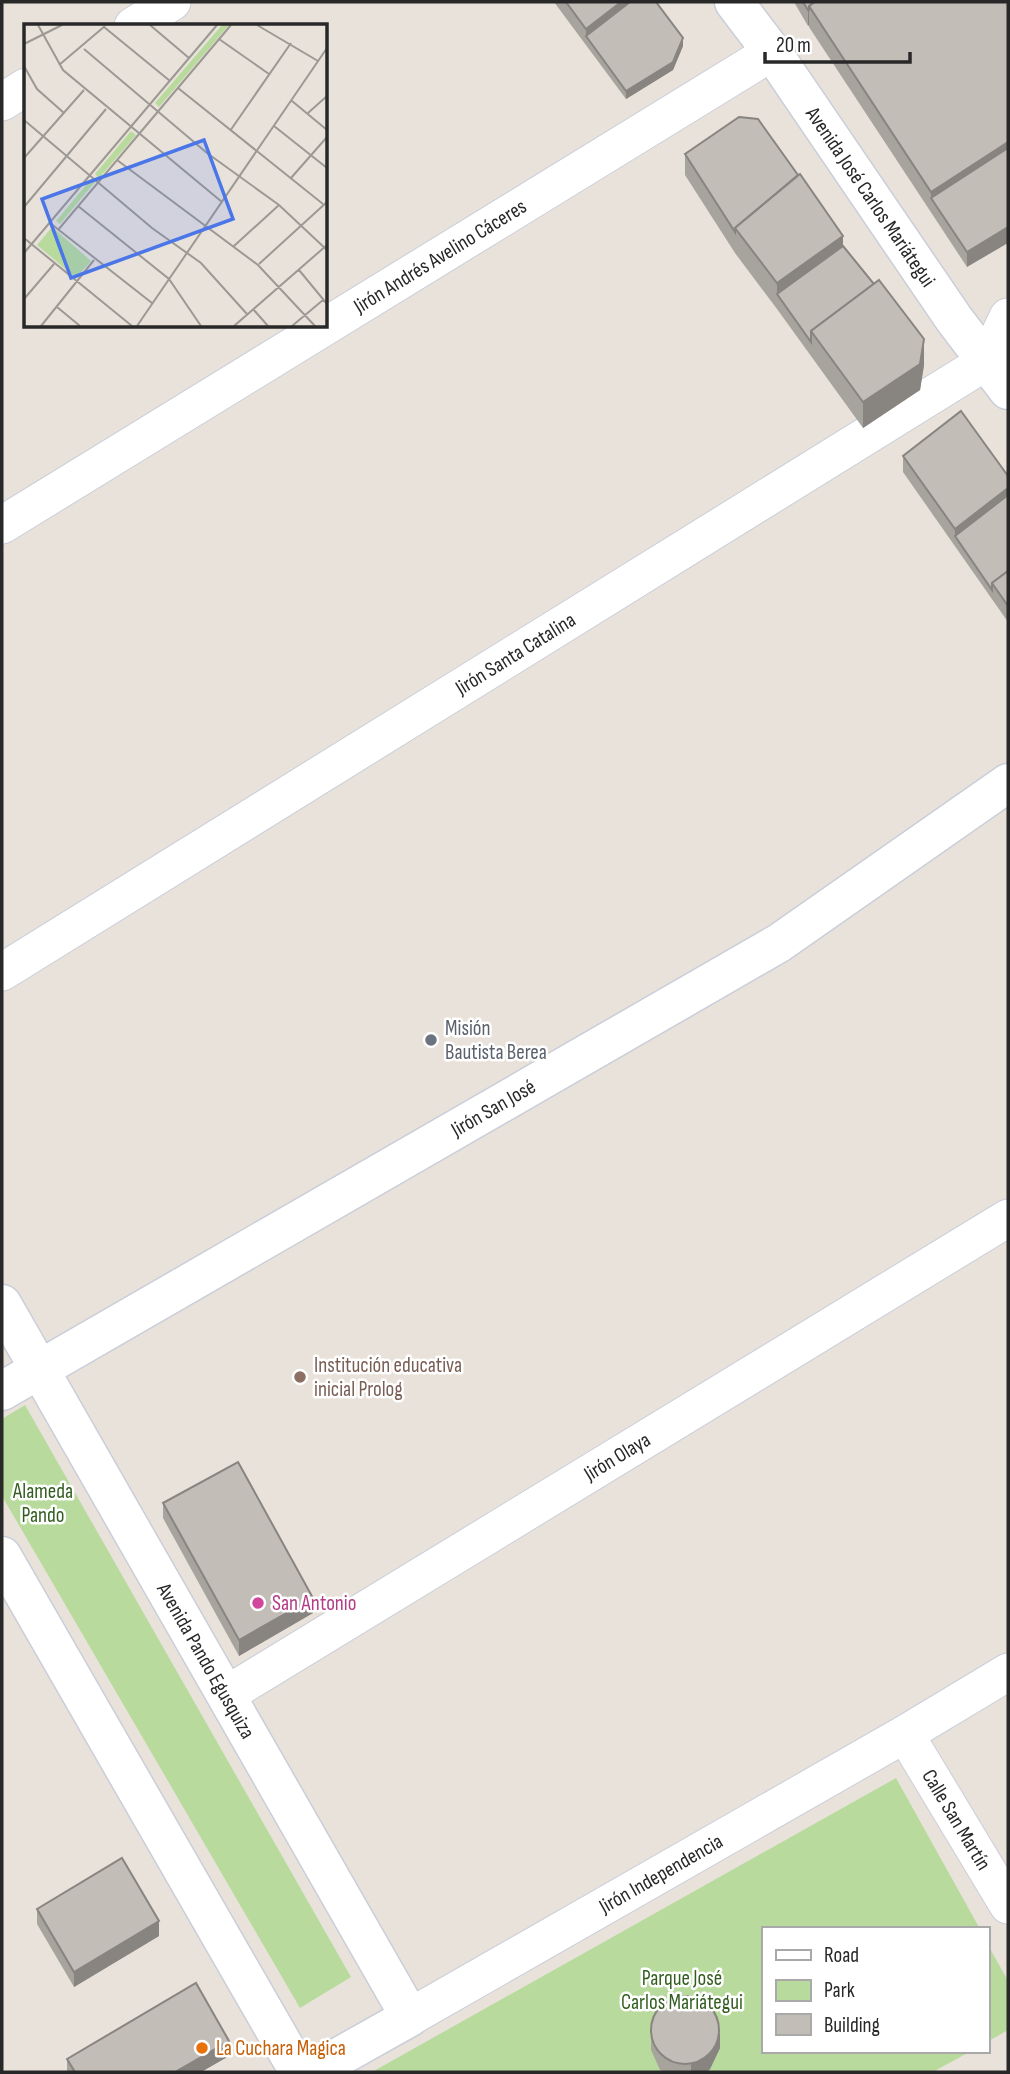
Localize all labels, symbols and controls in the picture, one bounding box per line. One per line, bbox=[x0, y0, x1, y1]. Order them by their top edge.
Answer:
scale bar bbox=[765, 21, 910, 65]
inset map bbox=[24, 24, 327, 327]
text: 20 m bbox=[776, 33, 811, 58]
street label: Avenida José Carlos Mariátegui bbox=[800, 101, 940, 292]
street label: Jirón Andrés Avelino Cáceres bbox=[348, 194, 531, 319]
street label: Jirón Santa Catalina bbox=[450, 607, 580, 701]
place label: Misión Bautista Berea bbox=[445, 1016, 547, 1065]
marker: Misión Bautista Berea bbox=[423, 1032, 439, 1048]
street label: Jirón San José bbox=[446, 1074, 540, 1143]
place label: Institución educativa inicial Prolog bbox=[314, 1353, 462, 1402]
marker: Institución educativa inicial Prolog bbox=[292, 1369, 308, 1385]
street label: Jirón Olaya bbox=[579, 1427, 655, 1487]
park label: Alameda Pando bbox=[12, 1479, 73, 1528]
street label: Avenida Pando Egusquiza bbox=[151, 1578, 260, 1743]
place label: San Antonio bbox=[272, 1591, 356, 1616]
marker: San Antonio bbox=[250, 1595, 266, 1611]
street label: Calle San Martín bbox=[916, 1765, 996, 1875]
street label: Jirón Independencia bbox=[594, 1829, 727, 1920]
legend bbox=[762, 1927, 989, 2053]
text: Road bbox=[824, 1943, 859, 1968]
park label: Parque José Carlos Mariátegui bbox=[621, 1966, 743, 2015]
text: Park bbox=[824, 1978, 855, 2003]
text: Building bbox=[824, 2013, 880, 2038]
place label: La Cuchara Magica bbox=[216, 2036, 346, 2061]
marker: La Cuchara Magica bbox=[194, 2040, 210, 2056]

